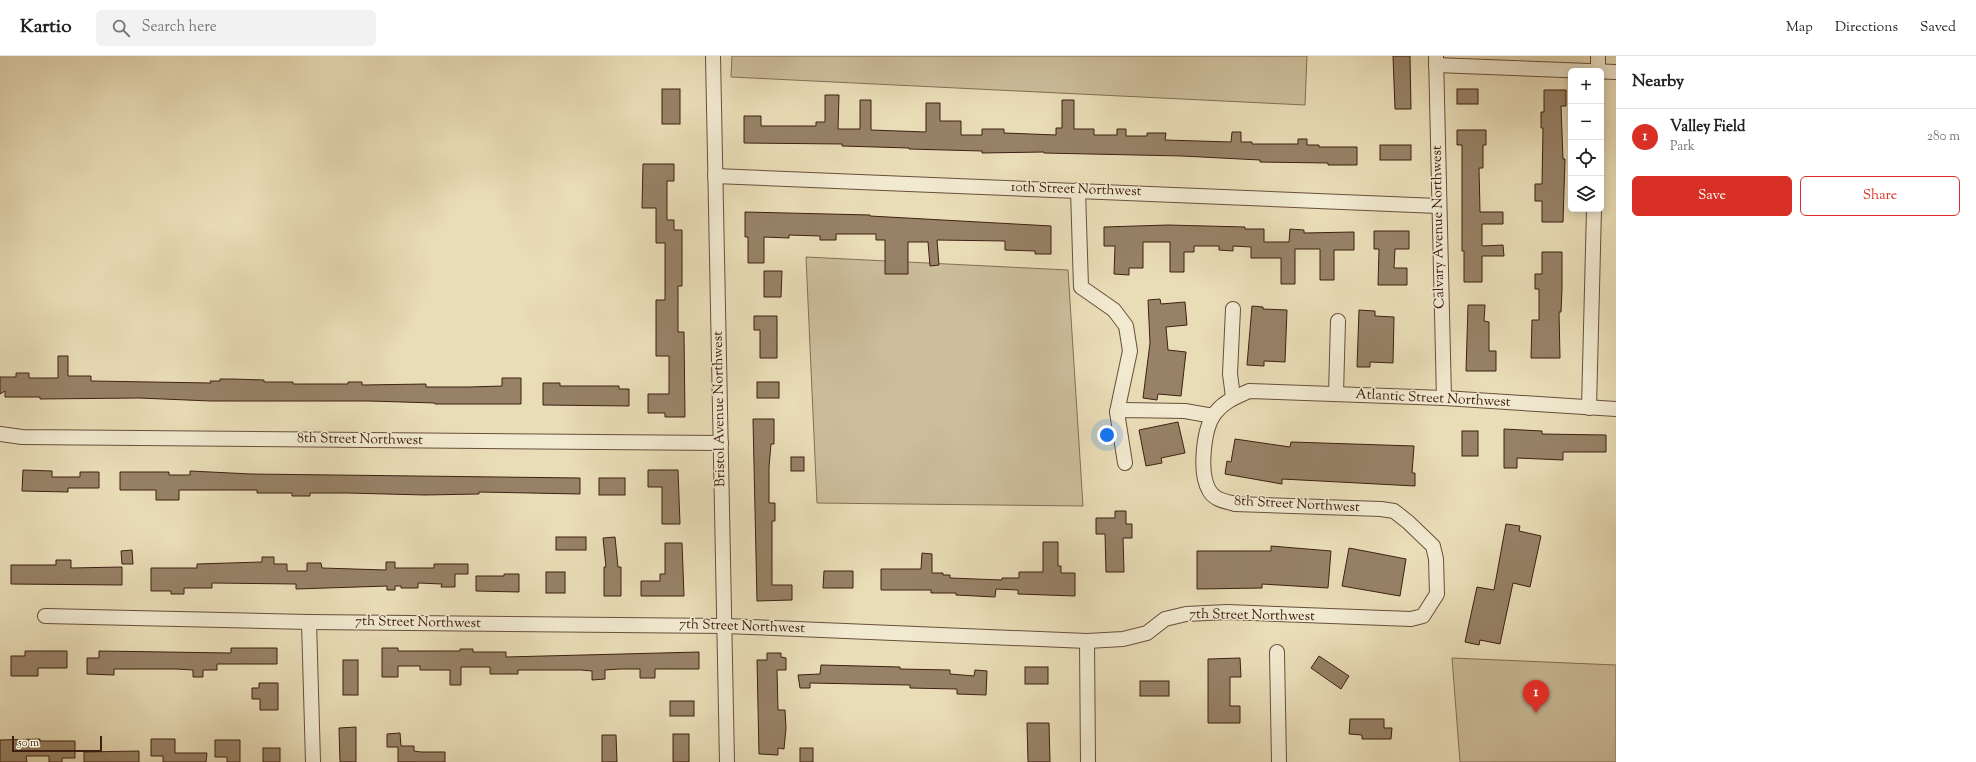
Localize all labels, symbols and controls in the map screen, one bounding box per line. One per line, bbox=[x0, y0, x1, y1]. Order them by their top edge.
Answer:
search box bbox=[96, 10, 376, 46]
text: Kartio bbox=[20, 14, 72, 41]
icon: search bbox=[110, 17, 132, 39]
text: Search here bbox=[142, 17, 217, 38]
text: Map bbox=[1786, 18, 1813, 38]
text: Directions bbox=[1835, 18, 1898, 38]
text: Saved bbox=[1920, 18, 1956, 38]
map controls bbox=[1568, 68, 1604, 212]
button: + bbox=[1568, 68, 1604, 104]
text: Nearby bbox=[1632, 70, 1684, 94]
button: − bbox=[1568, 104, 1604, 140]
text: Valley Field bbox=[1670, 117, 1745, 138]
text: 1 bbox=[1643, 128, 1647, 146]
text: 280 m bbox=[1927, 128, 1960, 146]
text: Park bbox=[1670, 138, 1695, 156]
button: locate bbox=[1568, 140, 1604, 176]
street label: Calvary Avenue Northwest bbox=[1428, 145, 1450, 309]
button: layers bbox=[1568, 176, 1604, 212]
button: Save bbox=[1632, 176, 1792, 216]
button: Share bbox=[1800, 176, 1960, 216]
street label: 10th Street Northwest bbox=[1010, 178, 1142, 202]
street label: Bristol Avenue Northwest bbox=[709, 331, 731, 487]
street label: Atlantic Street Northwest bbox=[1355, 385, 1511, 413]
your location bbox=[1097, 425, 1117, 445]
street label: 8th Street Northwest bbox=[297, 429, 423, 451]
street label: 8th Street Northwest bbox=[1234, 492, 1361, 518]
street label: 7th Street Northwest bbox=[1189, 605, 1315, 627]
street label: 7th Street Northwest bbox=[355, 612, 481, 634]
street label: 7th Street Northwest bbox=[679, 615, 805, 639]
pin: 1 bbox=[1523, 680, 1549, 713]
scale bar bbox=[12, 734, 102, 753]
text: 50 m bbox=[18, 735, 39, 751]

